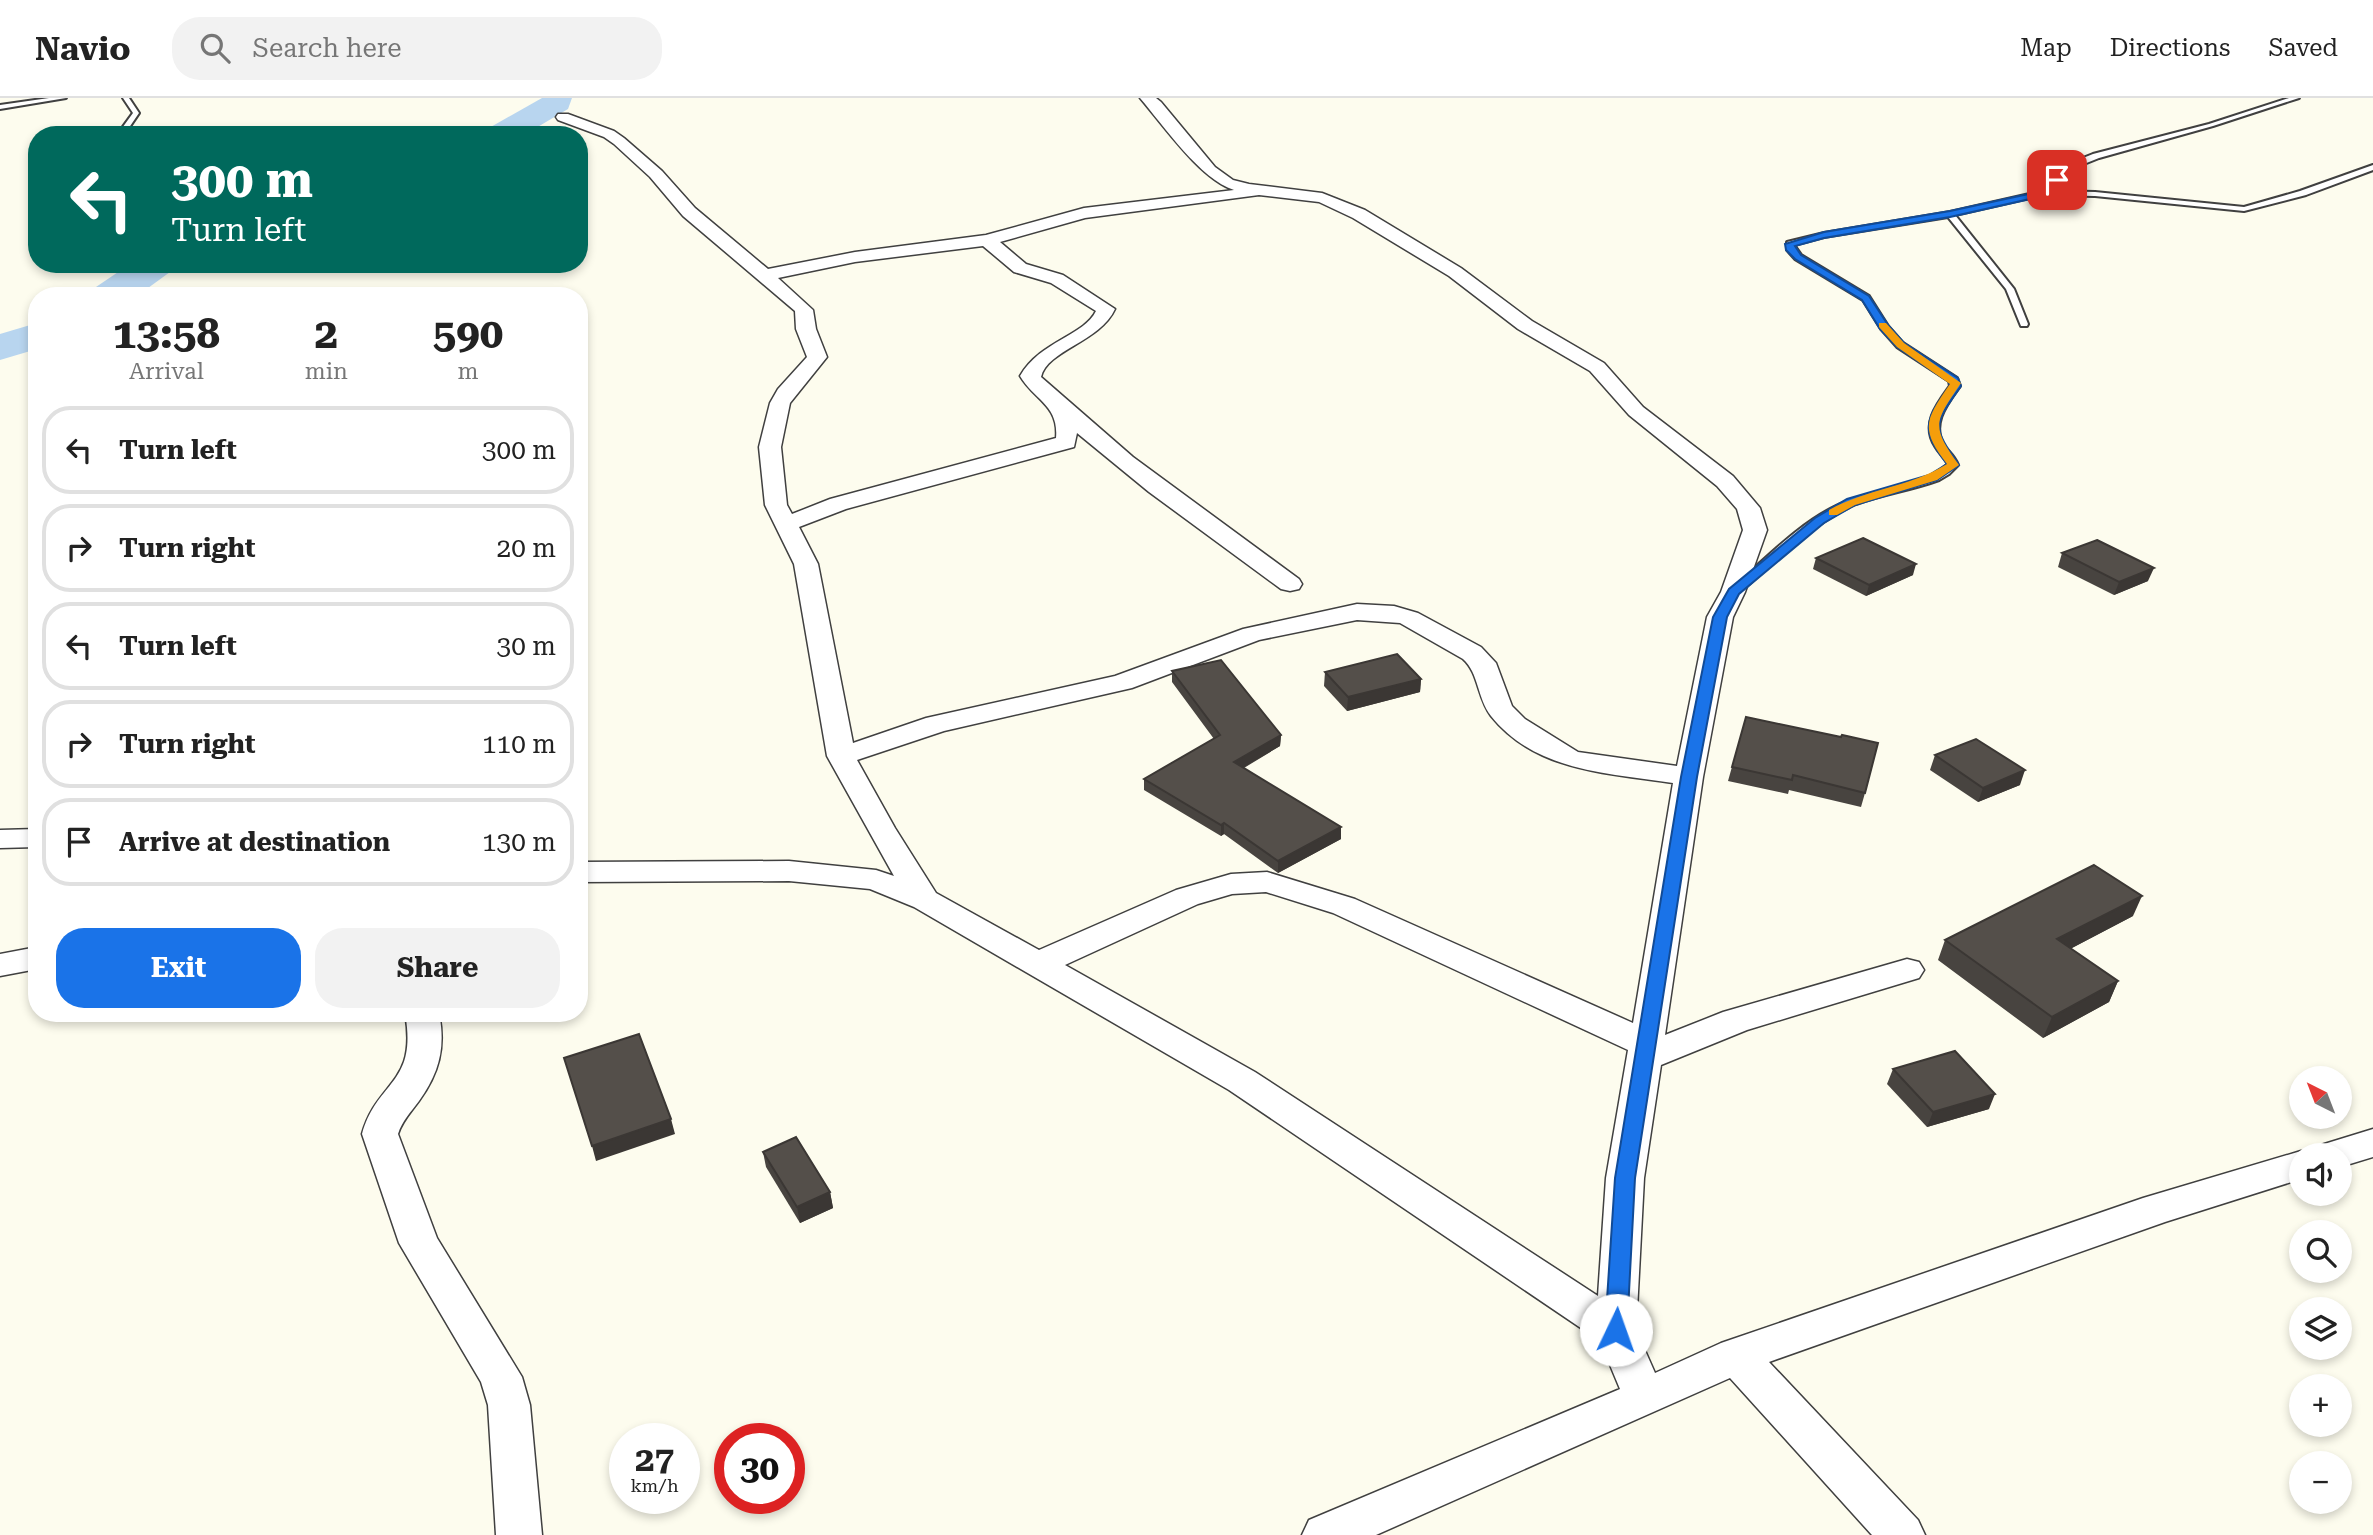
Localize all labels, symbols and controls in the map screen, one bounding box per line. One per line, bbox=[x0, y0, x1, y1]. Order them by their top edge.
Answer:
search box bbox=[172, 17, 662, 80]
text: Navio bbox=[35, 29, 130, 68]
icon: search bbox=[196, 29, 234, 67]
text: Search here bbox=[252, 33, 401, 63]
text: Map bbox=[2020, 34, 2072, 62]
text: Directions bbox=[2110, 34, 2230, 62]
text: Saved bbox=[2268, 34, 2338, 62]
pin bbox=[2027, 150, 2087, 210]
text: 300 m bbox=[171, 152, 313, 209]
icon: left bbox=[56, 154, 147, 245]
icon: arrive bbox=[2038, 161, 2076, 199]
text: Turn left bbox=[171, 211, 306, 249]
text: 13:58 bbox=[113, 309, 220, 358]
text: 2 bbox=[315, 309, 338, 358]
text: 590 bbox=[433, 309, 503, 358]
text: Arrival bbox=[129, 358, 204, 385]
text: min bbox=[305, 358, 348, 385]
text: m bbox=[457, 358, 478, 385]
icon: left bbox=[60, 431, 98, 469]
text: Turn left bbox=[119, 435, 237, 465]
text: 300 m bbox=[482, 435, 556, 465]
icon: right bbox=[60, 529, 98, 567]
text: Turn right bbox=[119, 533, 255, 563]
text: 20 m bbox=[497, 533, 556, 563]
icon: left bbox=[60, 627, 98, 665]
text: Turn left bbox=[119, 631, 237, 661]
text: 30 m bbox=[497, 631, 556, 661]
icon: right bbox=[60, 725, 98, 763]
text: Turn right bbox=[119, 729, 255, 759]
text: 110 m bbox=[482, 729, 556, 759]
icon: arrive bbox=[60, 823, 98, 861]
text: Arrive at destination bbox=[119, 827, 390, 857]
text: 130 m bbox=[482, 827, 556, 857]
button: Exit bbox=[56, 928, 301, 1008]
button: Share bbox=[315, 928, 560, 1008]
north arrow bbox=[2289, 1066, 2352, 1129]
map controls bbox=[2289, 1066, 2352, 1514]
button: sound bbox=[2289, 1143, 2352, 1206]
button: search bbox=[2289, 1220, 2352, 1283]
position arrow bbox=[1579, 1293, 1653, 1367]
button: layers bbox=[2289, 1297, 2352, 1360]
button: + bbox=[2289, 1374, 2352, 1437]
speed limit sign: 30 bbox=[714, 1423, 805, 1514]
text: 27 bbox=[635, 1439, 674, 1480]
button: − bbox=[2289, 1451, 2352, 1514]
text: km/h bbox=[630, 1475, 679, 1496]

